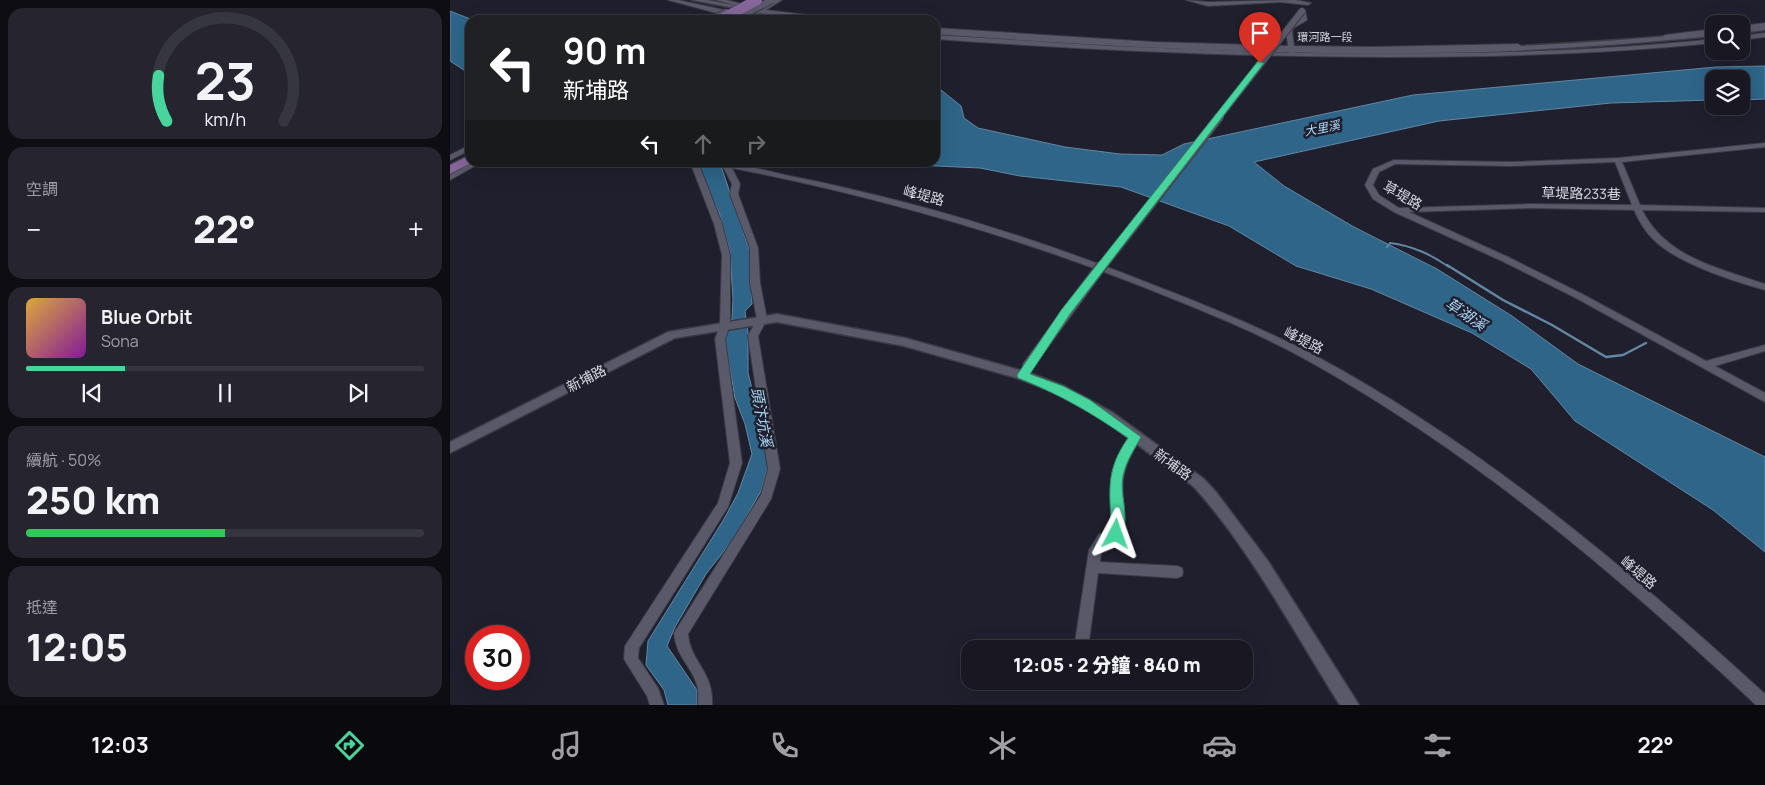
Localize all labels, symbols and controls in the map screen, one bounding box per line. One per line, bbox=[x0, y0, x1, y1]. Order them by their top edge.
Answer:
pin bbox=[1239, 12, 1281, 63]
map controls bbox=[1705, 15, 1750, 115]
button: search bbox=[1705, 15, 1750, 60]
icon: arrive bbox=[1246, 19, 1274, 47]
text: 90 m bbox=[563, 27, 646, 75]
street label: 環河路一段 bbox=[1298, 29, 1353, 44]
icon: left bbox=[480, 35, 545, 100]
text: 23 bbox=[194, 45, 256, 116]
button: layers bbox=[1705, 70, 1750, 115]
text: 新埔路 bbox=[563, 75, 629, 105]
text: km/h bbox=[204, 107, 246, 131]
water label: 大里溪 bbox=[1303, 116, 1343, 140]
icon: left bbox=[636, 130, 664, 158]
icon: ahead bbox=[689, 130, 717, 158]
icon: right bbox=[742, 130, 770, 158]
street label: 草堤路 bbox=[1380, 176, 1426, 214]
text: 空調 bbox=[26, 178, 58, 200]
street label: 峰堤路 bbox=[901, 180, 947, 210]
street label: 草堤路233巷 bbox=[1541, 183, 1621, 203]
text: 22° bbox=[193, 202, 256, 254]
text: − bbox=[26, 210, 41, 248]
text: + bbox=[408, 210, 424, 248]
water label: 草湖溪 bbox=[1441, 293, 1492, 336]
text: Blue Orbit bbox=[101, 304, 193, 330]
street label: 峰堤路 bbox=[1281, 322, 1327, 358]
text: Sona bbox=[101, 330, 139, 352]
street label: 新埔路 bbox=[563, 360, 609, 396]
icon: previous bbox=[78, 379, 106, 407]
icon: pause bbox=[211, 379, 239, 407]
icon: next bbox=[344, 379, 372, 407]
water label: 頭汴坑溪 bbox=[746, 386, 778, 450]
street label: 新埔路 bbox=[1150, 444, 1196, 484]
text: 續航 · 50% bbox=[26, 449, 101, 471]
text: 250 km bbox=[26, 473, 160, 525]
position arrow bbox=[1089, 507, 1141, 559]
street label: 峰堤路 bbox=[1617, 551, 1661, 593]
text: 抵達 bbox=[26, 596, 58, 618]
text: 12:05 bbox=[26, 620, 128, 672]
speed limit sign: 30 bbox=[465, 625, 530, 690]
text: 12:05 · 2 分鐘 · 840 m bbox=[1013, 652, 1201, 678]
icon: directions bbox=[332, 728, 367, 763]
icon: music bbox=[549, 728, 584, 763]
icon: phone bbox=[767, 728, 802, 763]
icon: climate bbox=[985, 728, 1020, 763]
icon: car bbox=[1202, 728, 1237, 763]
icon: filters bbox=[1420, 728, 1455, 763]
text: 12:03 bbox=[91, 730, 149, 760]
text: 22° bbox=[1637, 730, 1674, 760]

